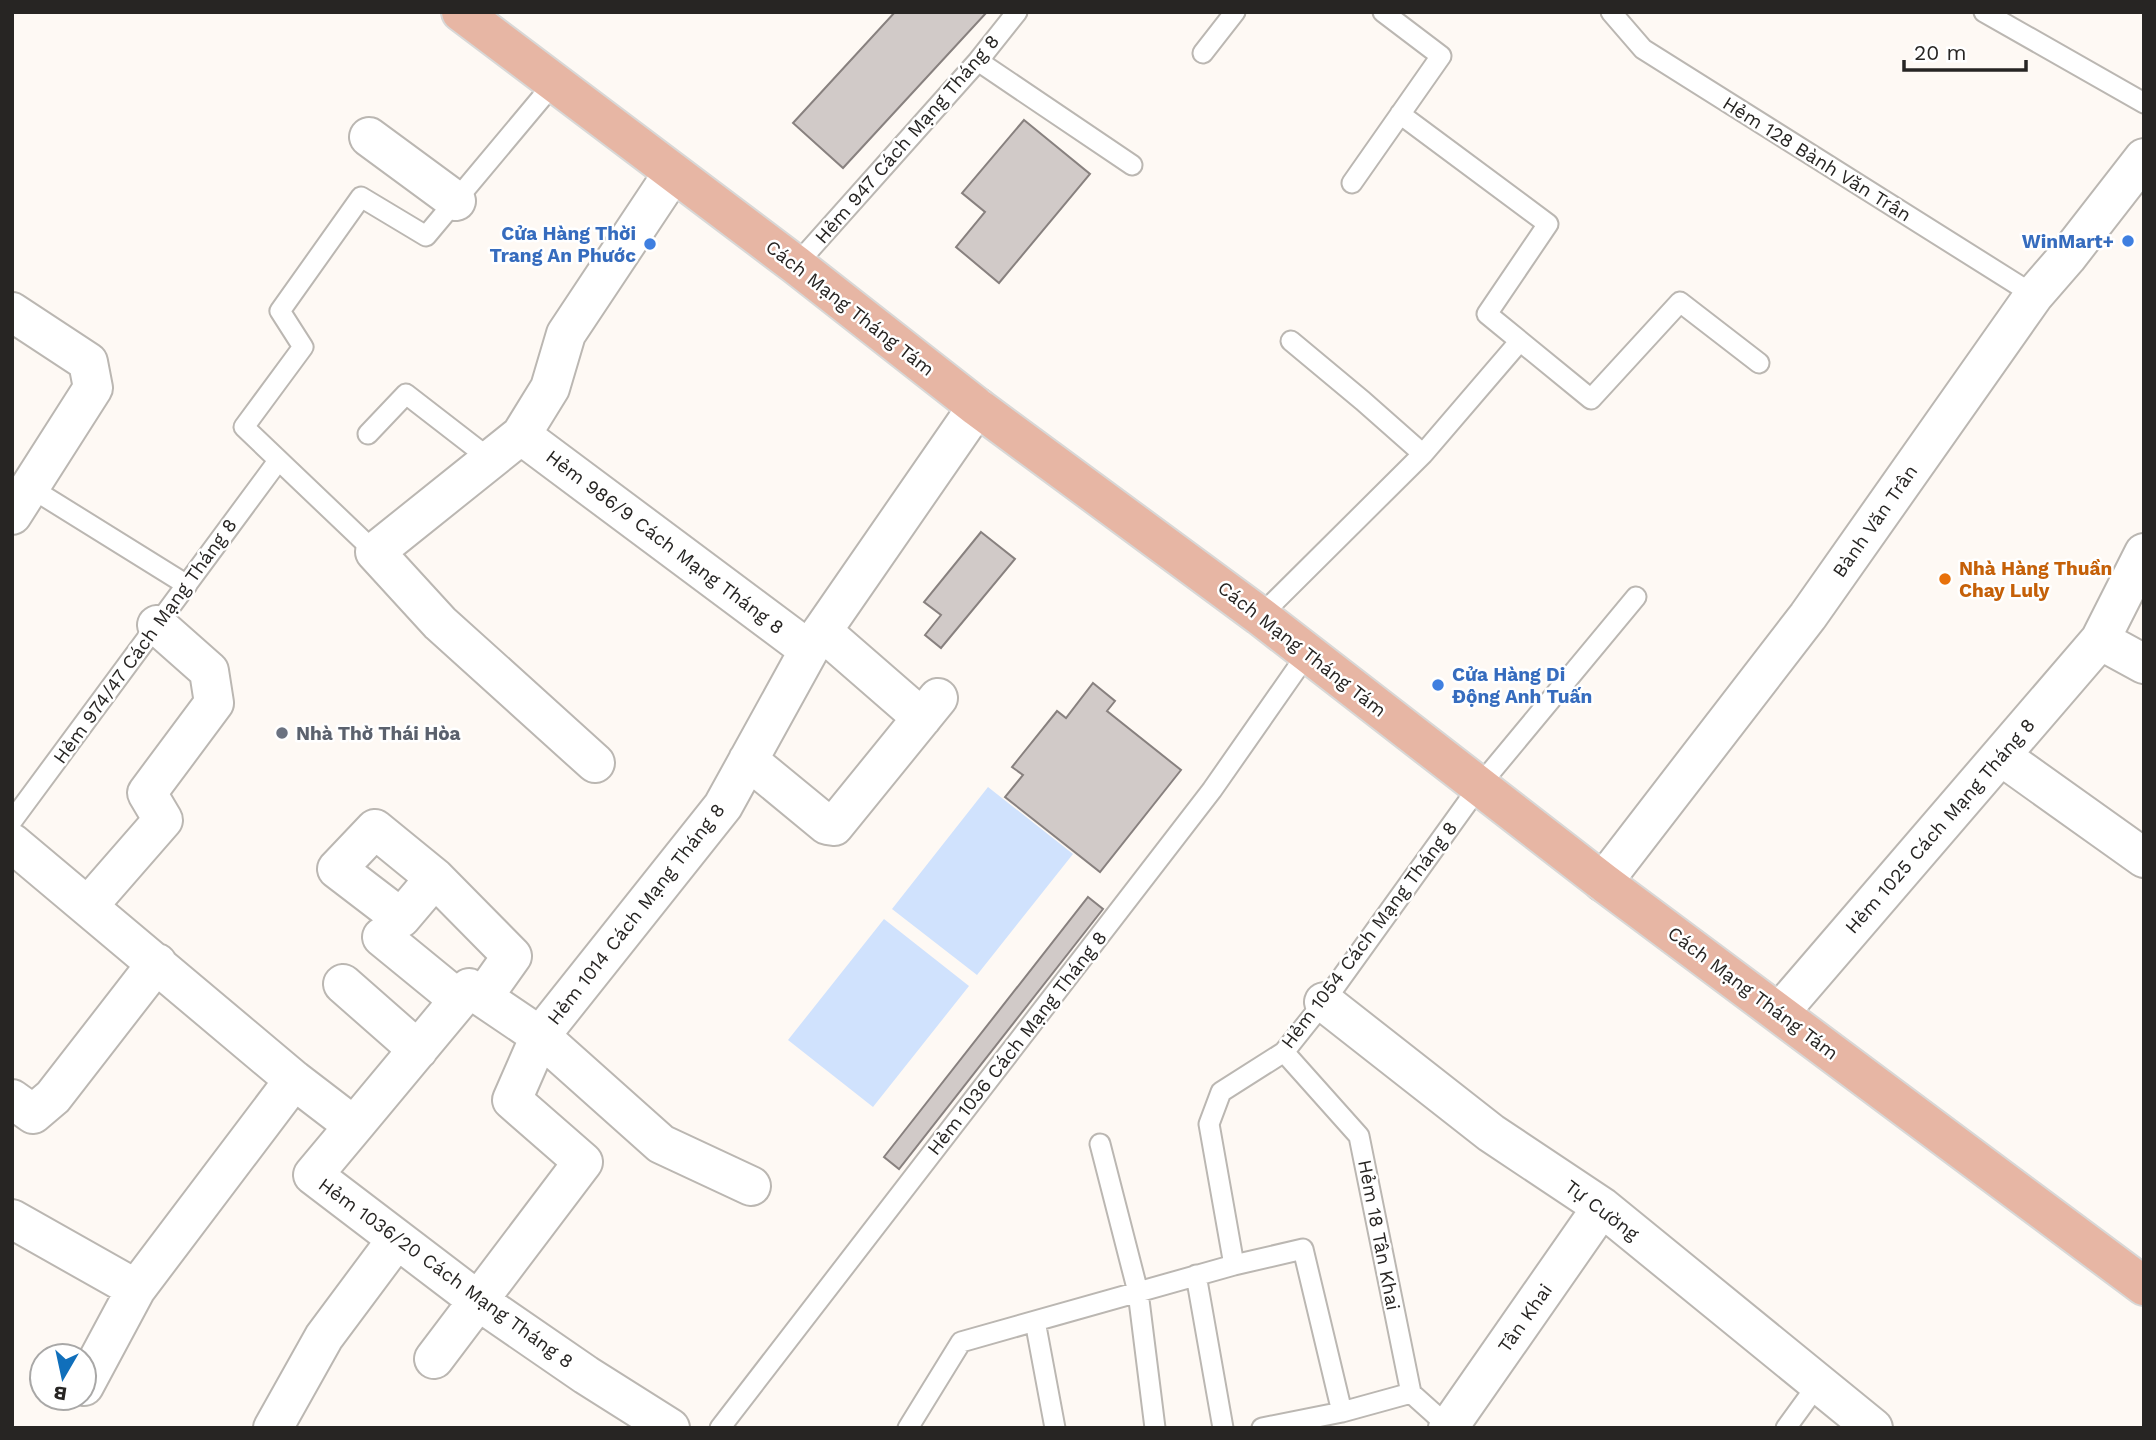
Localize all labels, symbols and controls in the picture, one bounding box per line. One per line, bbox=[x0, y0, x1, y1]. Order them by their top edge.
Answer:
scale bar bbox=[1904, 28, 2026, 72]
street label: Hẻm 947 Cách Mạng Tháng 8 bbox=[810, 30, 1004, 248]
text: 20 m bbox=[1914, 40, 1966, 65]
street label: Hẻm 128 Bành Văn Trân bbox=[1718, 91, 1916, 227]
place label: Cửa Hàng Thời Trang An Phước bbox=[490, 222, 636, 267]
place label: WinMart+ bbox=[2022, 230, 2114, 253]
marker: WinMart+ bbox=[2120, 233, 2136, 249]
street label: Cách Mạng Tháng Tám bbox=[761, 235, 939, 381]
marker: Cửa Hàng Thời Trang An Phước bbox=[642, 236, 658, 252]
street label: Hẻm 986/9 Cách Mạng Tháng 8 bbox=[542, 445, 788, 639]
street label: Bành Văn Trân bbox=[1828, 460, 1922, 582]
street label: Hẻm 974/47 Cách Mạng Tháng 8 bbox=[48, 514, 242, 768]
place label: Nhà Hàng Thuần Chay Luly bbox=[1959, 557, 2112, 602]
marker: Nhà Hàng Thuần Chay Luly bbox=[1937, 571, 1953, 587]
street label: Cách Mạng Tháng Tám bbox=[1213, 576, 1391, 722]
place label: Cửa Hàng Di Động Anh Tuấn bbox=[1452, 663, 1592, 708]
marker: Cửa Hàng Di Động Anh Tuấn bbox=[1430, 677, 1446, 693]
street label: Hẻm 1025 Cách Mạng Tháng 8 bbox=[1840, 714, 2040, 938]
place label: Nhà Thờ Thái Hòa bbox=[296, 722, 461, 745]
marker: Nhà Thờ Thái Hòa bbox=[274, 725, 290, 741]
street label: Hẻm 1014 Cách Mạng Tháng 8 bbox=[542, 799, 730, 1029]
street label: Hẻm 1054 Cách Mạng Tháng 8 bbox=[1276, 817, 1462, 1053]
street label: Cách Mạng Tháng Tám bbox=[1663, 921, 1843, 1065]
street label: Hẻm 1036 Cách Mạng Tháng 8 bbox=[922, 926, 1112, 1160]
street label: Hẻm 18 Tân Khai bbox=[1353, 1158, 1405, 1312]
street label: Hẻm 1036/20 Cách Mạng Tháng 8 bbox=[314, 1173, 578, 1373]
street label: Tự Cường bbox=[1561, 1175, 1644, 1246]
street label: Tân Khai bbox=[1493, 1279, 1557, 1357]
north arrow bbox=[28, 1342, 98, 1412]
text: B bbox=[52, 1381, 69, 1406]

